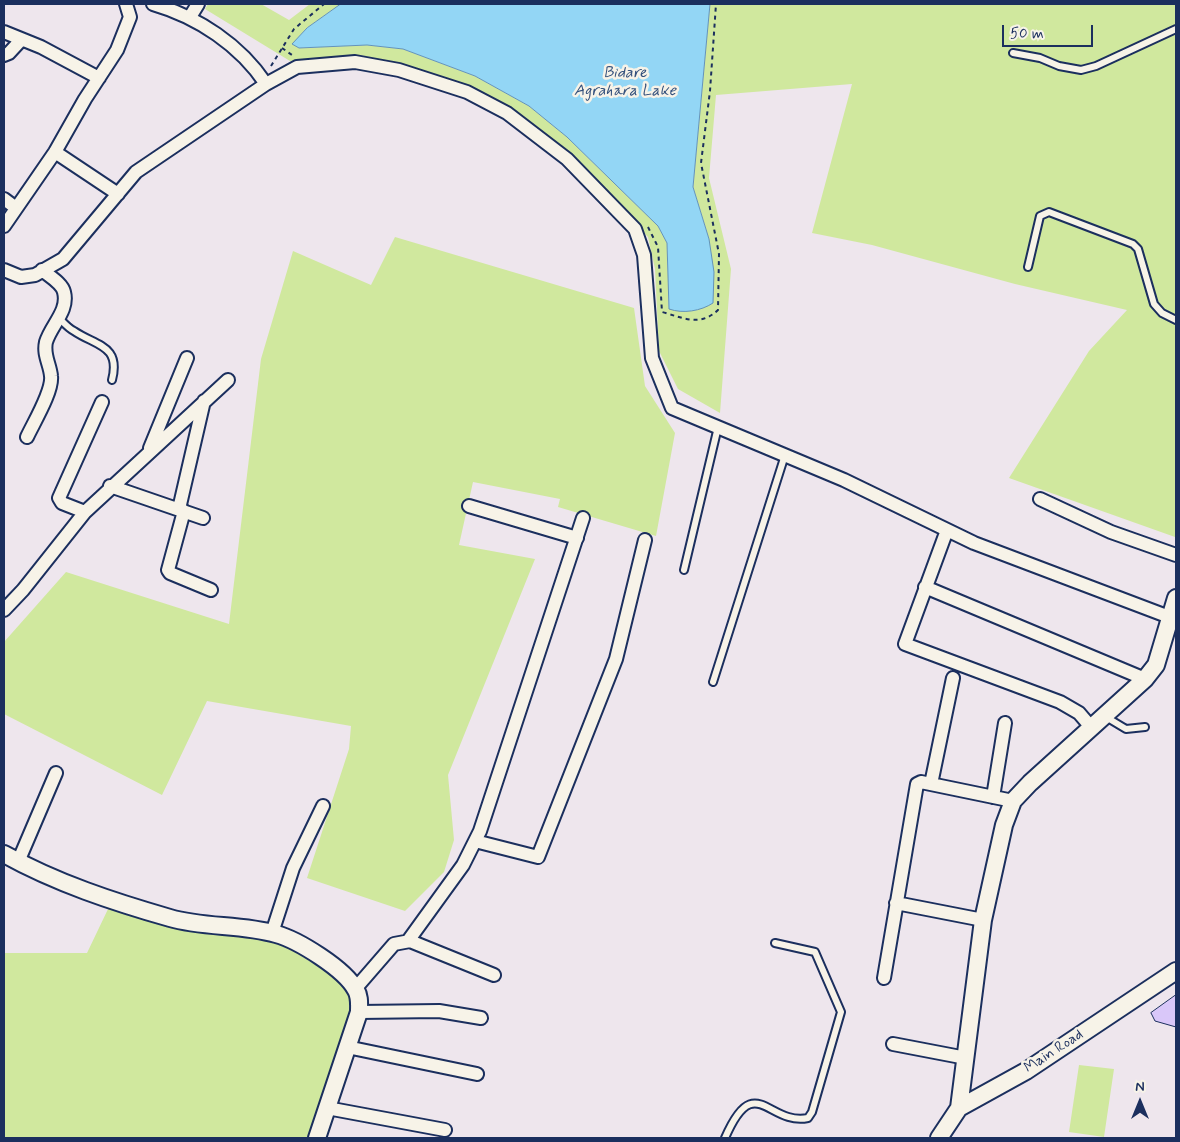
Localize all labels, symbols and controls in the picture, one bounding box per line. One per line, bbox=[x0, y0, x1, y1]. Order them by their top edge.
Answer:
scale bar bbox=[1005, 15, 1096, 47]
text: 50 m bbox=[1010, 24, 1044, 44]
water label: Bidare Agrahara Lake bbox=[574, 64, 676, 102]
street label: Main Road bbox=[1021, 1026, 1087, 1078]
north arrow bbox=[1115, 1077, 1165, 1127]
text: N bbox=[1135, 1078, 1145, 1096]

